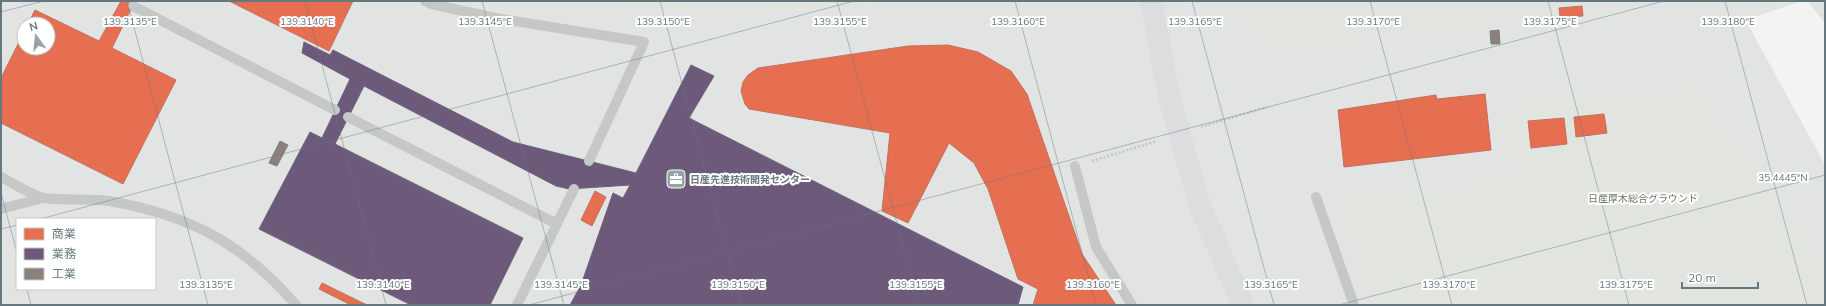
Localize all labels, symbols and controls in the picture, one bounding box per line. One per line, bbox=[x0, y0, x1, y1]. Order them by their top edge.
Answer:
text: 139.3135°E bbox=[103, 15, 157, 28]
text: 139.3140°E bbox=[280, 15, 334, 28]
text: 139.3145°E bbox=[458, 15, 512, 28]
text: 139.3150°E bbox=[636, 15, 690, 28]
text: 139.3155°E bbox=[813, 15, 867, 28]
text: 139.3160°E bbox=[991, 15, 1045, 28]
text: 139.3165°E bbox=[1168, 15, 1222, 28]
text: 139.3170°E bbox=[1346, 15, 1400, 28]
text: 139.3175°E bbox=[1523, 15, 1577, 28]
text: 139.3180°E bbox=[1701, 15, 1755, 28]
north arrow bbox=[16, 16, 56, 56]
text: N bbox=[28, 19, 39, 34]
office icon: 日産先進技術開発センター bbox=[665, 168, 687, 190]
text: 35.4445°N bbox=[1758, 171, 1808, 184]
place label: 日産先進技術開発センター bbox=[690, 173, 810, 186]
park label: 日産厚木総合グラウンド bbox=[1588, 192, 1698, 205]
legend bbox=[16, 218, 156, 290]
text: 商業 bbox=[52, 226, 76, 241]
text: 業務 bbox=[52, 246, 76, 261]
scale bar bbox=[1682, 264, 1758, 290]
text: 工業 bbox=[52, 266, 76, 281]
text: 20 m bbox=[1688, 270, 1716, 285]
text: 139.3135°E bbox=[179, 278, 233, 291]
text: 139.3140°E bbox=[356, 278, 410, 291]
text: 139.3145°E bbox=[534, 278, 588, 291]
text: 139.3150°E bbox=[711, 278, 765, 291]
text: 139.3155°E bbox=[889, 278, 943, 291]
text: 139.3160°E bbox=[1066, 278, 1120, 291]
text: 139.3165°E bbox=[1244, 278, 1298, 291]
text: 139.3170°E bbox=[1422, 278, 1476, 291]
text: 139.3175°E bbox=[1599, 278, 1653, 291]

